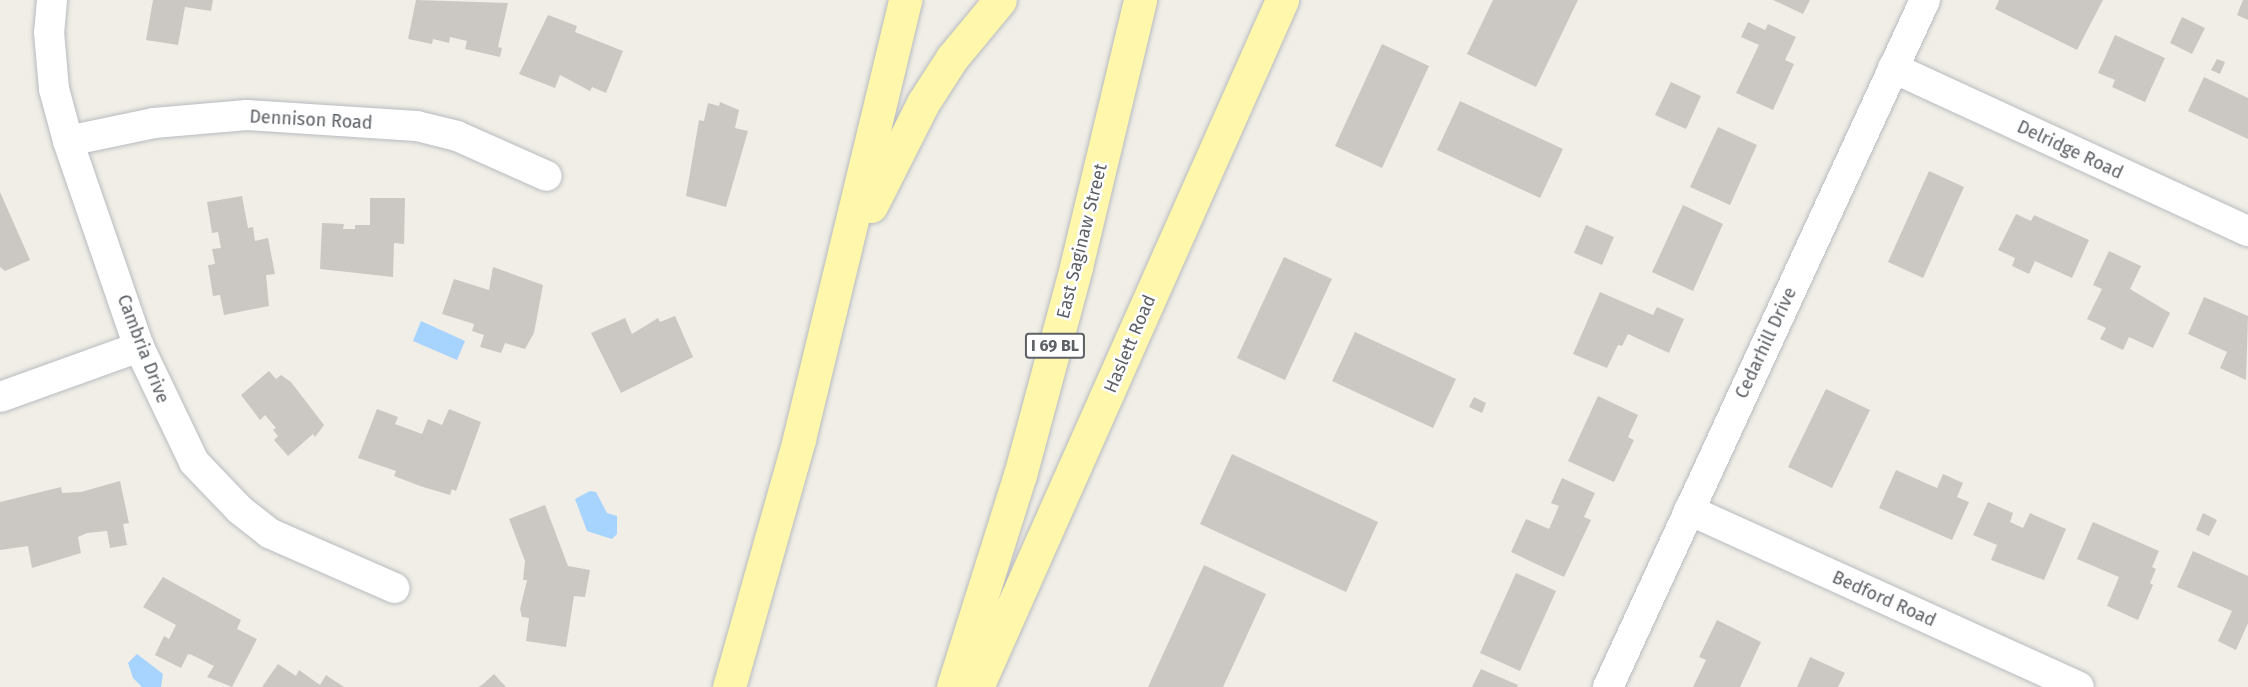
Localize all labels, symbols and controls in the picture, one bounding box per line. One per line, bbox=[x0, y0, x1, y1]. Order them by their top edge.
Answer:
street label: Dennison Road bbox=[249, 106, 373, 134]
street label: Delridge Road bbox=[2013, 116, 2127, 184]
street label: East Saginaw Street bbox=[1052, 161, 1112, 321]
street label: Cedarhill Drive bbox=[1731, 284, 1801, 402]
street label: Cambria Drive bbox=[112, 292, 174, 406]
street label: Haslett Road bbox=[1100, 292, 1160, 396]
road number: I 69 BL bbox=[1024, 333, 1086, 359]
street label: Bedford Road bbox=[1829, 566, 1939, 632]

